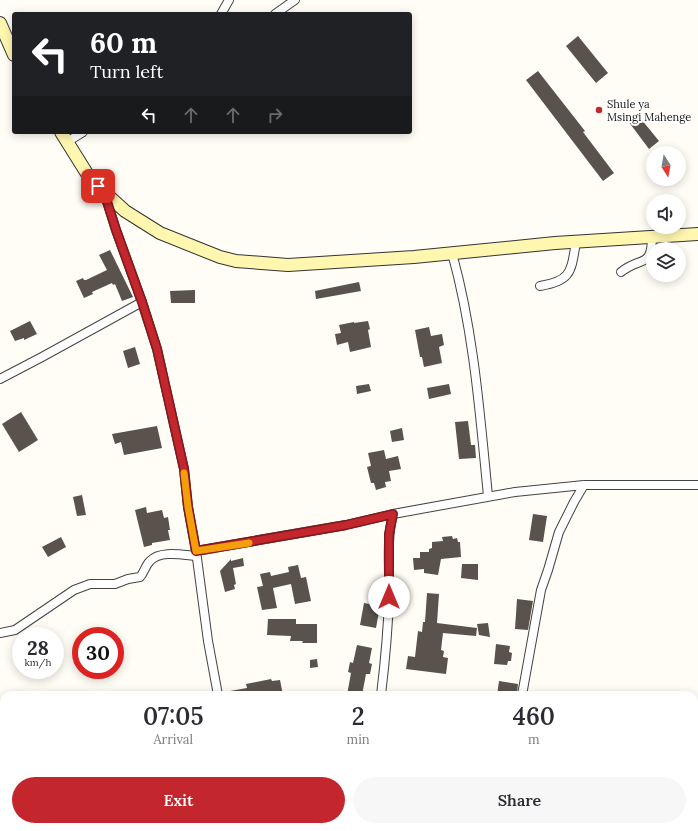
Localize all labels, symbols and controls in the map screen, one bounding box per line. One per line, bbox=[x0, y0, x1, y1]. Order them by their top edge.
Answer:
text: 60 m bbox=[90, 25, 157, 61]
icon: left bbox=[24, 28, 76, 80]
text: Turn left bbox=[90, 60, 163, 83]
place label: Shule ya Msingi Mahenge bbox=[607, 97, 691, 124]
icon: left bbox=[138, 104, 160, 126]
icon: ahead bbox=[180, 104, 202, 126]
icon: ahead bbox=[222, 104, 244, 126]
icon: right bbox=[264, 104, 286, 126]
marker: Shule ya Msingi Mahenge bbox=[594, 105, 604, 115]
north arrow bbox=[646, 146, 686, 186]
map controls bbox=[646, 146, 686, 282]
pin bbox=[81, 169, 115, 203]
icon: arrive bbox=[87, 175, 109, 197]
button: sound bbox=[646, 194, 686, 234]
button: layers bbox=[646, 242, 686, 282]
position arrow bbox=[368, 576, 410, 618]
speed limit sign: 30 bbox=[72, 627, 124, 679]
text: 28 bbox=[27, 635, 49, 660]
text: km/h bbox=[24, 656, 52, 669]
text: 07:05 bbox=[143, 701, 203, 732]
text: 2 bbox=[352, 701, 365, 732]
text: 460 bbox=[513, 701, 555, 732]
text: Arrival bbox=[153, 731, 193, 748]
text: min bbox=[347, 731, 370, 748]
text: m bbox=[528, 731, 540, 748]
button: Exit bbox=[12, 777, 345, 823]
button: Share bbox=[353, 777, 686, 823]

